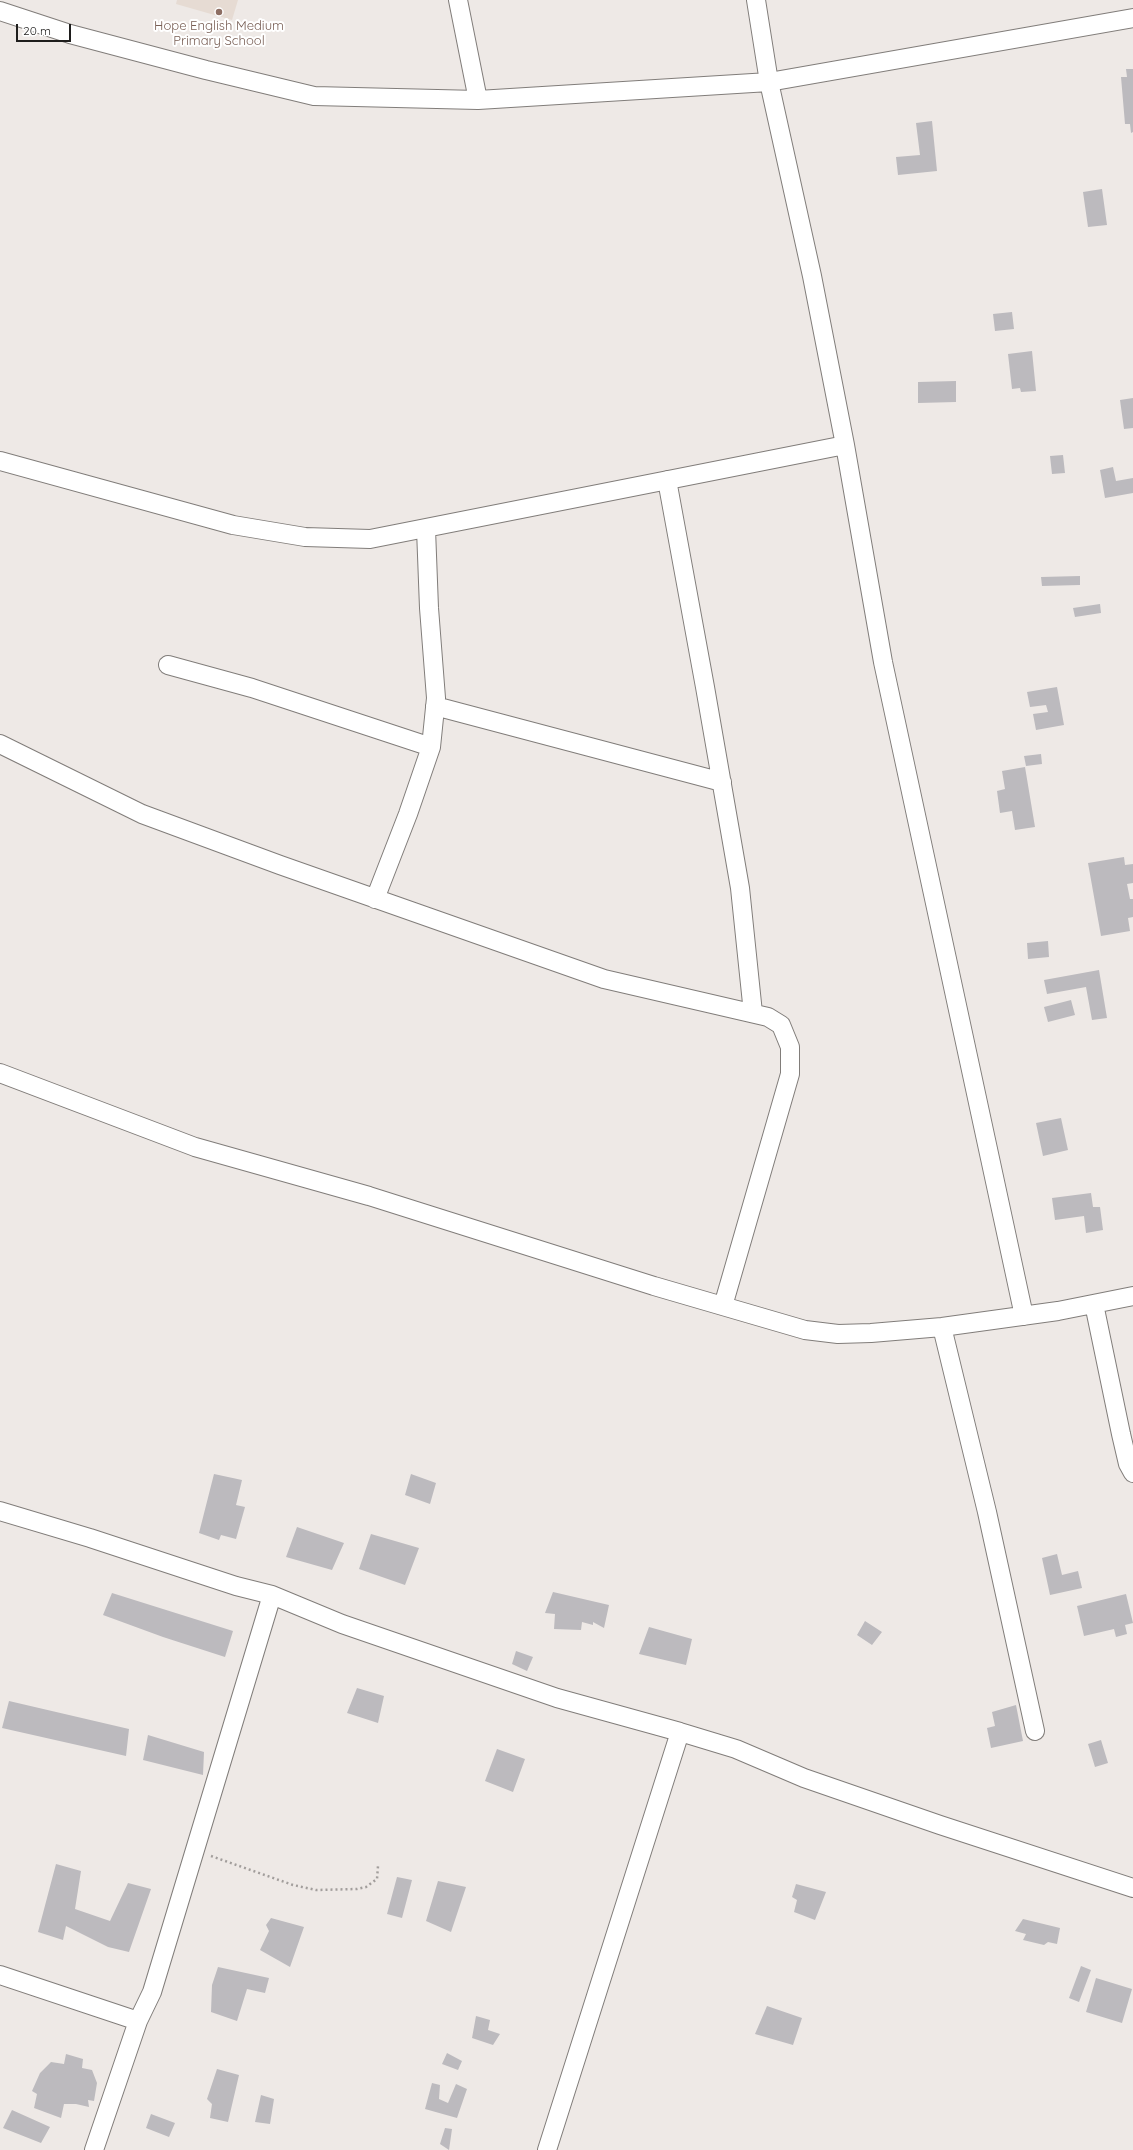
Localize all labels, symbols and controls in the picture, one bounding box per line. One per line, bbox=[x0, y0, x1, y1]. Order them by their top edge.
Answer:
marker: Hope English Medium Primary School bbox=[214, 7, 224, 17]
scale bar bbox=[18, 16, 73, 42]
place label: Hope English Medium Primary School bbox=[154, 18, 284, 49]
text: 20 m bbox=[23, 23, 51, 38]

